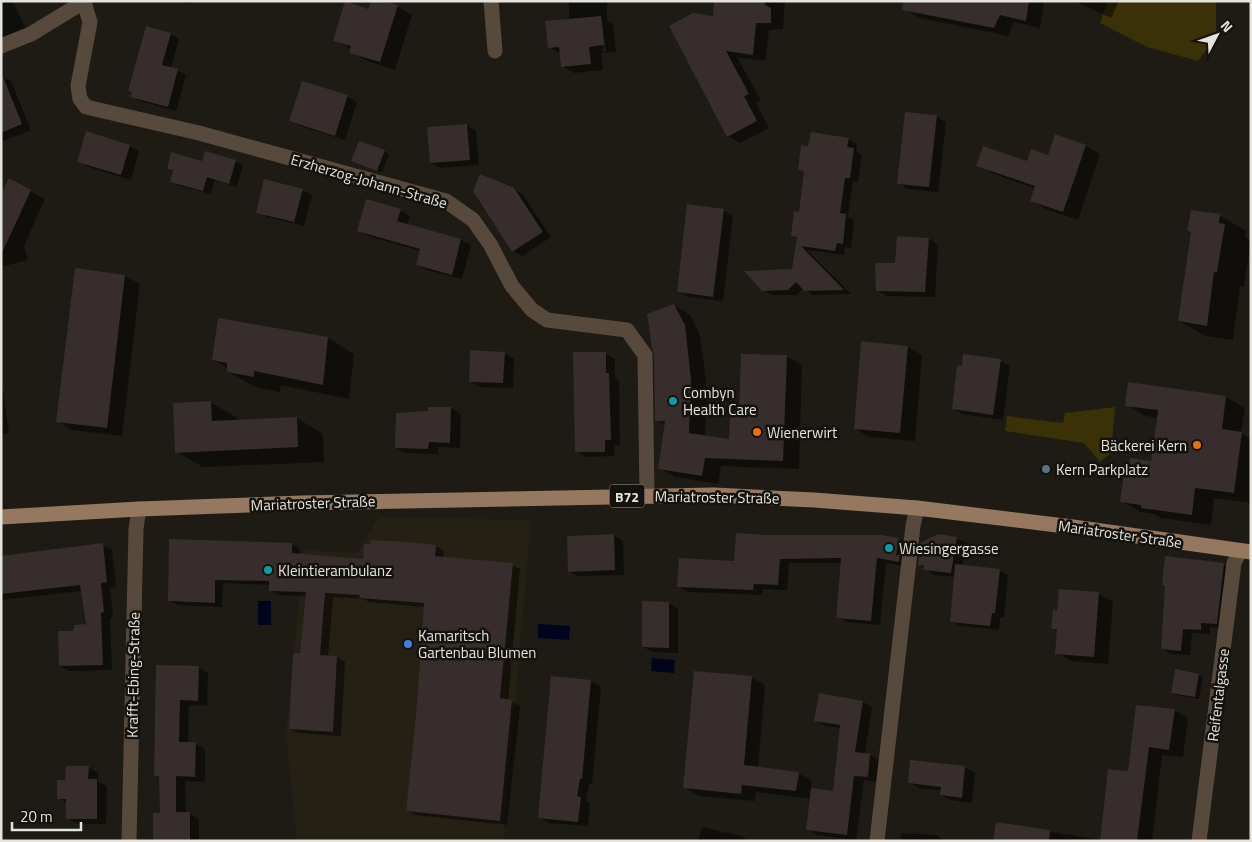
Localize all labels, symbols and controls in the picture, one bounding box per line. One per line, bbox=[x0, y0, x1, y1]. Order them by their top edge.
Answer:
north arrow bbox=[1192, 10, 1242, 60]
text: N bbox=[1216, 16, 1238, 37]
street label: Erzherzog-Johann-Straße bbox=[288, 148, 450, 214]
place label: Combyn Health Care bbox=[683, 381, 757, 421]
marker: Combyn Health Care bbox=[667, 395, 679, 407]
place label: Wienerwirt bbox=[767, 421, 838, 444]
marker: Wienerwirt bbox=[751, 426, 763, 438]
place label: Bäckerei Kern bbox=[1101, 434, 1187, 457]
marker: Bäckerei Kern bbox=[1191, 439, 1203, 451]
place label: Kern Parkplatz bbox=[1056, 458, 1148, 481]
marker: Kern Parkplatz bbox=[1040, 463, 1052, 475]
road number: B72 bbox=[610, 484, 644, 508]
street label: Mariatroster Straße bbox=[654, 484, 780, 510]
street label: Mariatroster Straße bbox=[250, 489, 376, 517]
street label: Mariatroster Straße bbox=[1057, 514, 1183, 554]
place label: Wiesingergasse bbox=[899, 537, 999, 560]
marker: Wiesingergasse bbox=[883, 542, 895, 554]
place label: Kleintierambulanz bbox=[278, 559, 392, 582]
marker: Kleintierambulanz bbox=[262, 564, 274, 576]
street label: Krafft-Ebing-Straße bbox=[120, 612, 146, 738]
place label: Kamaritsch Gartenbau Blumen bbox=[418, 624, 536, 664]
marker: Kamaritsch Gartenbau Blumen bbox=[402, 638, 414, 650]
street label: Reifentalgasse bbox=[1201, 647, 1235, 743]
scale bar bbox=[12, 800, 81, 832]
text: 20 m bbox=[20, 805, 53, 828]

